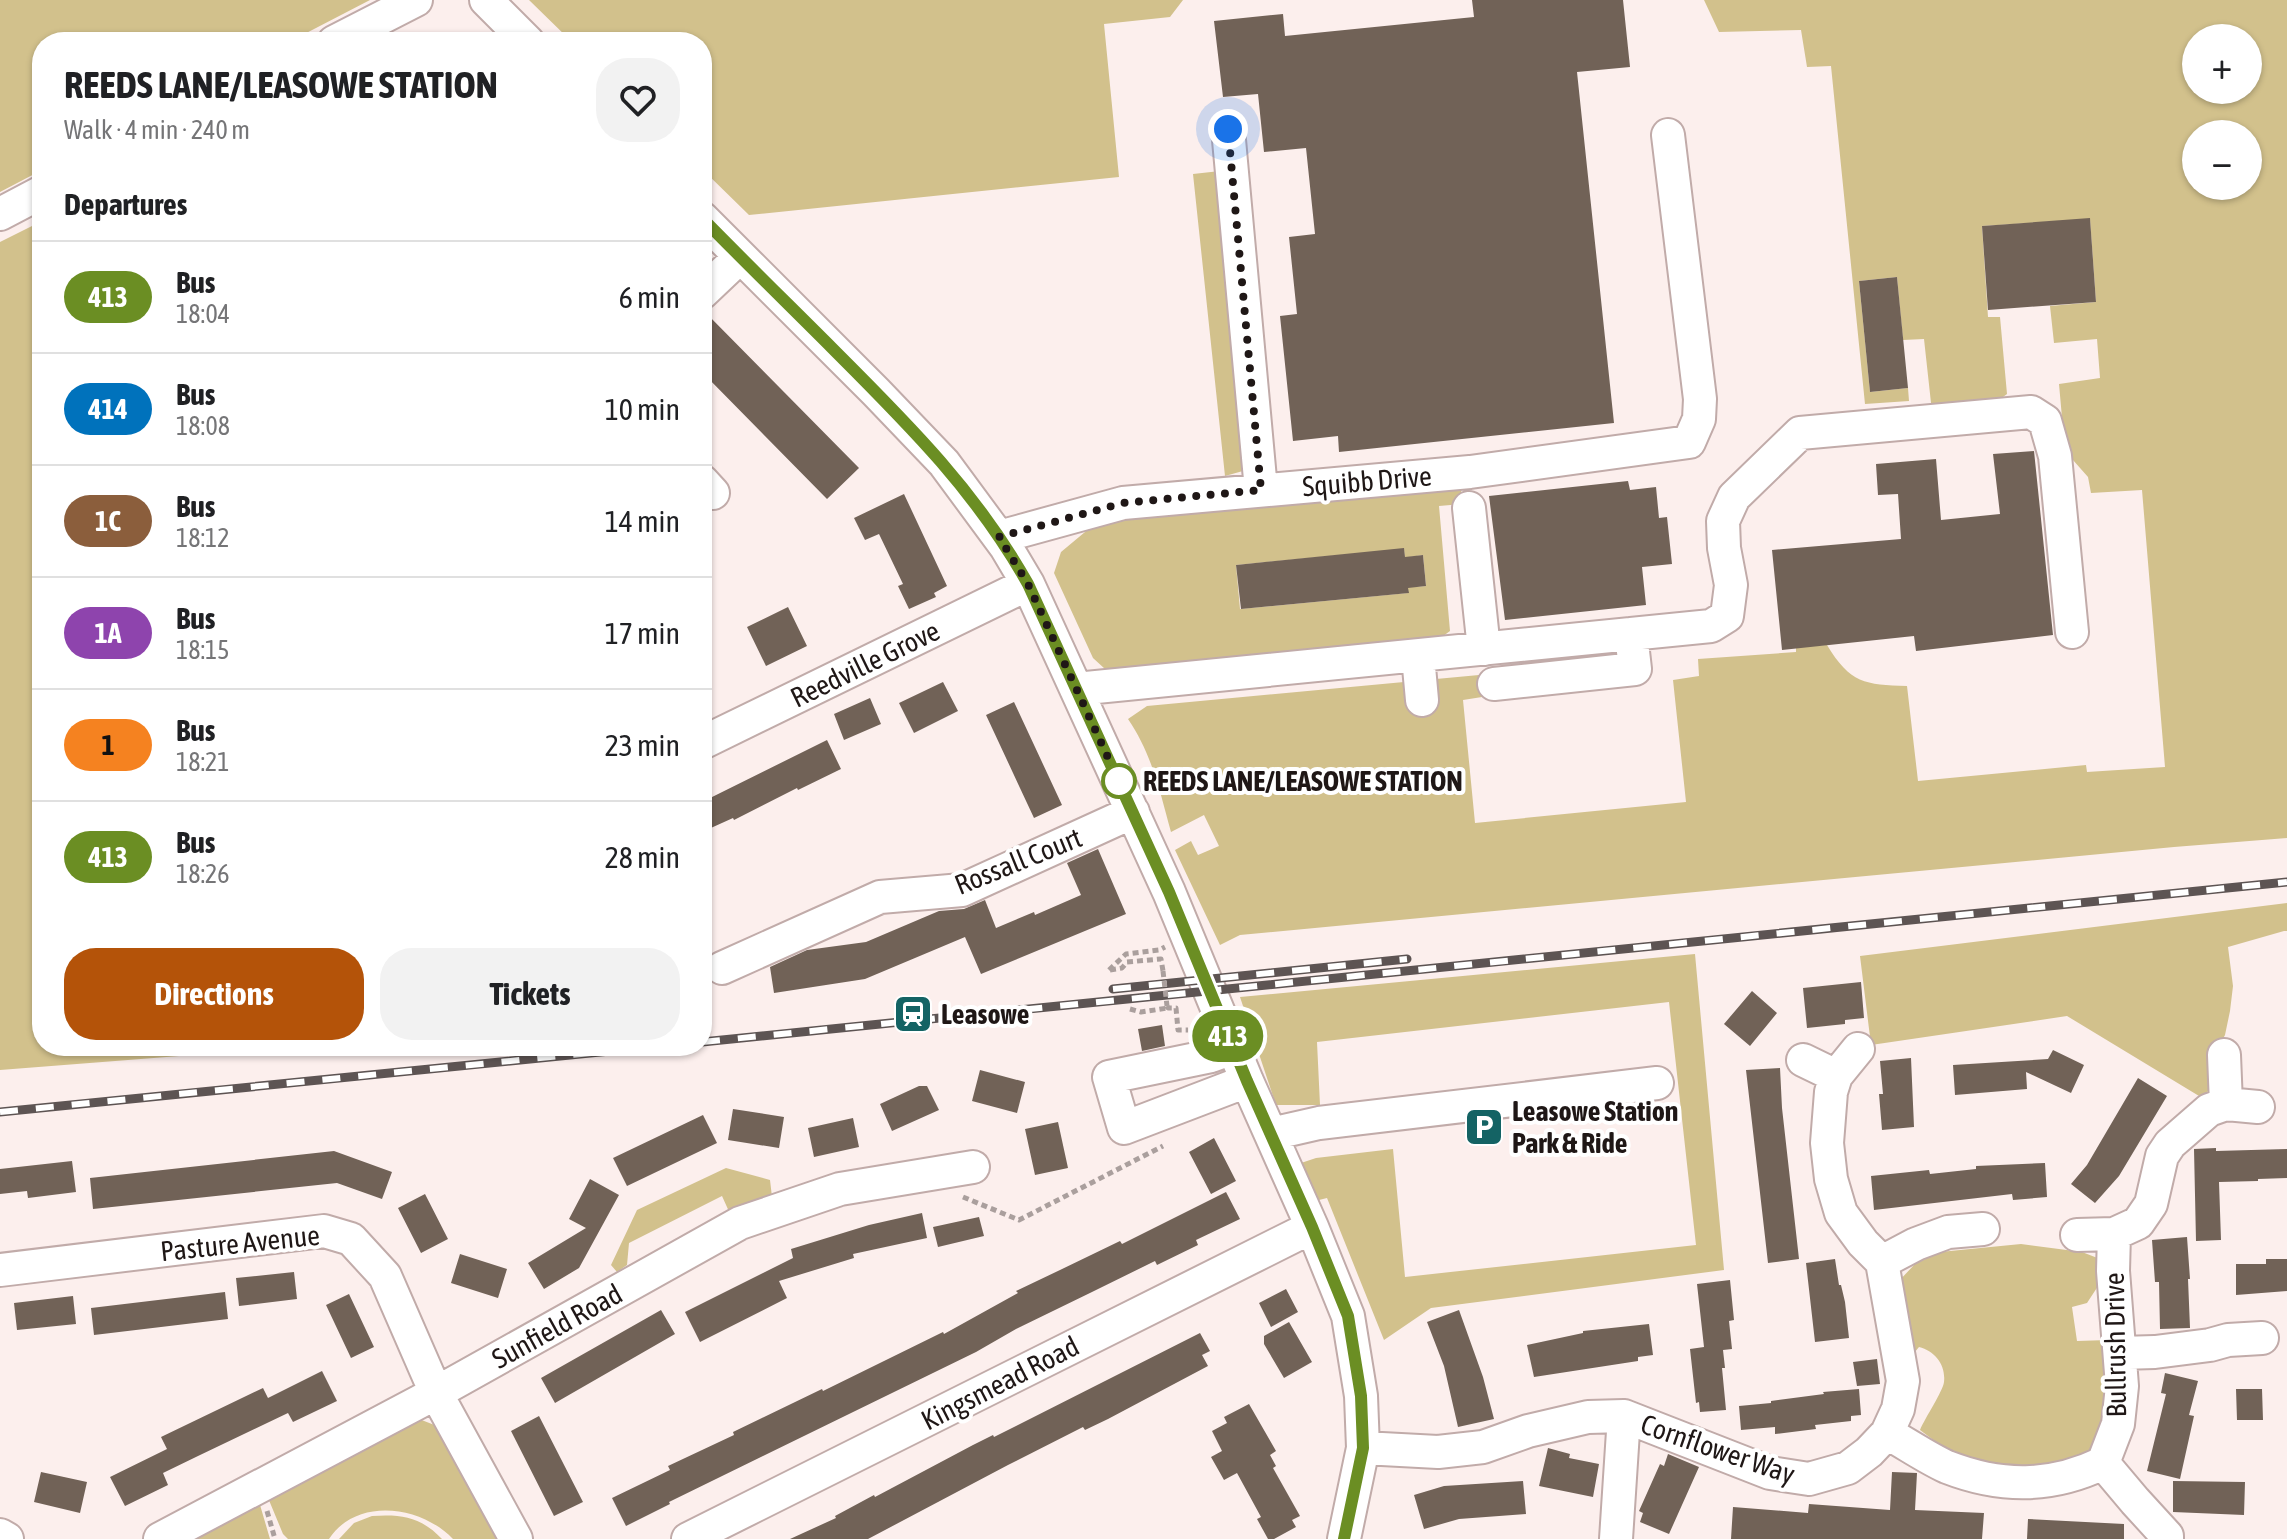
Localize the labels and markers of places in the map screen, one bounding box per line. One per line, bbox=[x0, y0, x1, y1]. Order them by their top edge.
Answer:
marker: REEDS LANE/LEASOWE STATION bbox=[1102, 764, 1136, 798]
place label: REEDS LANE/LEASOWE STATION bbox=[1143, 765, 1463, 797]
station icon: Leasowe bbox=[892, 993, 934, 1035]
place label: Leasowe bbox=[941, 998, 1029, 1030]
place label: Leasowe Station Park & Ride bbox=[1512, 1095, 1678, 1159]
parking icon: Leasowe Station Park & Ride bbox=[1463, 1106, 1505, 1148]

